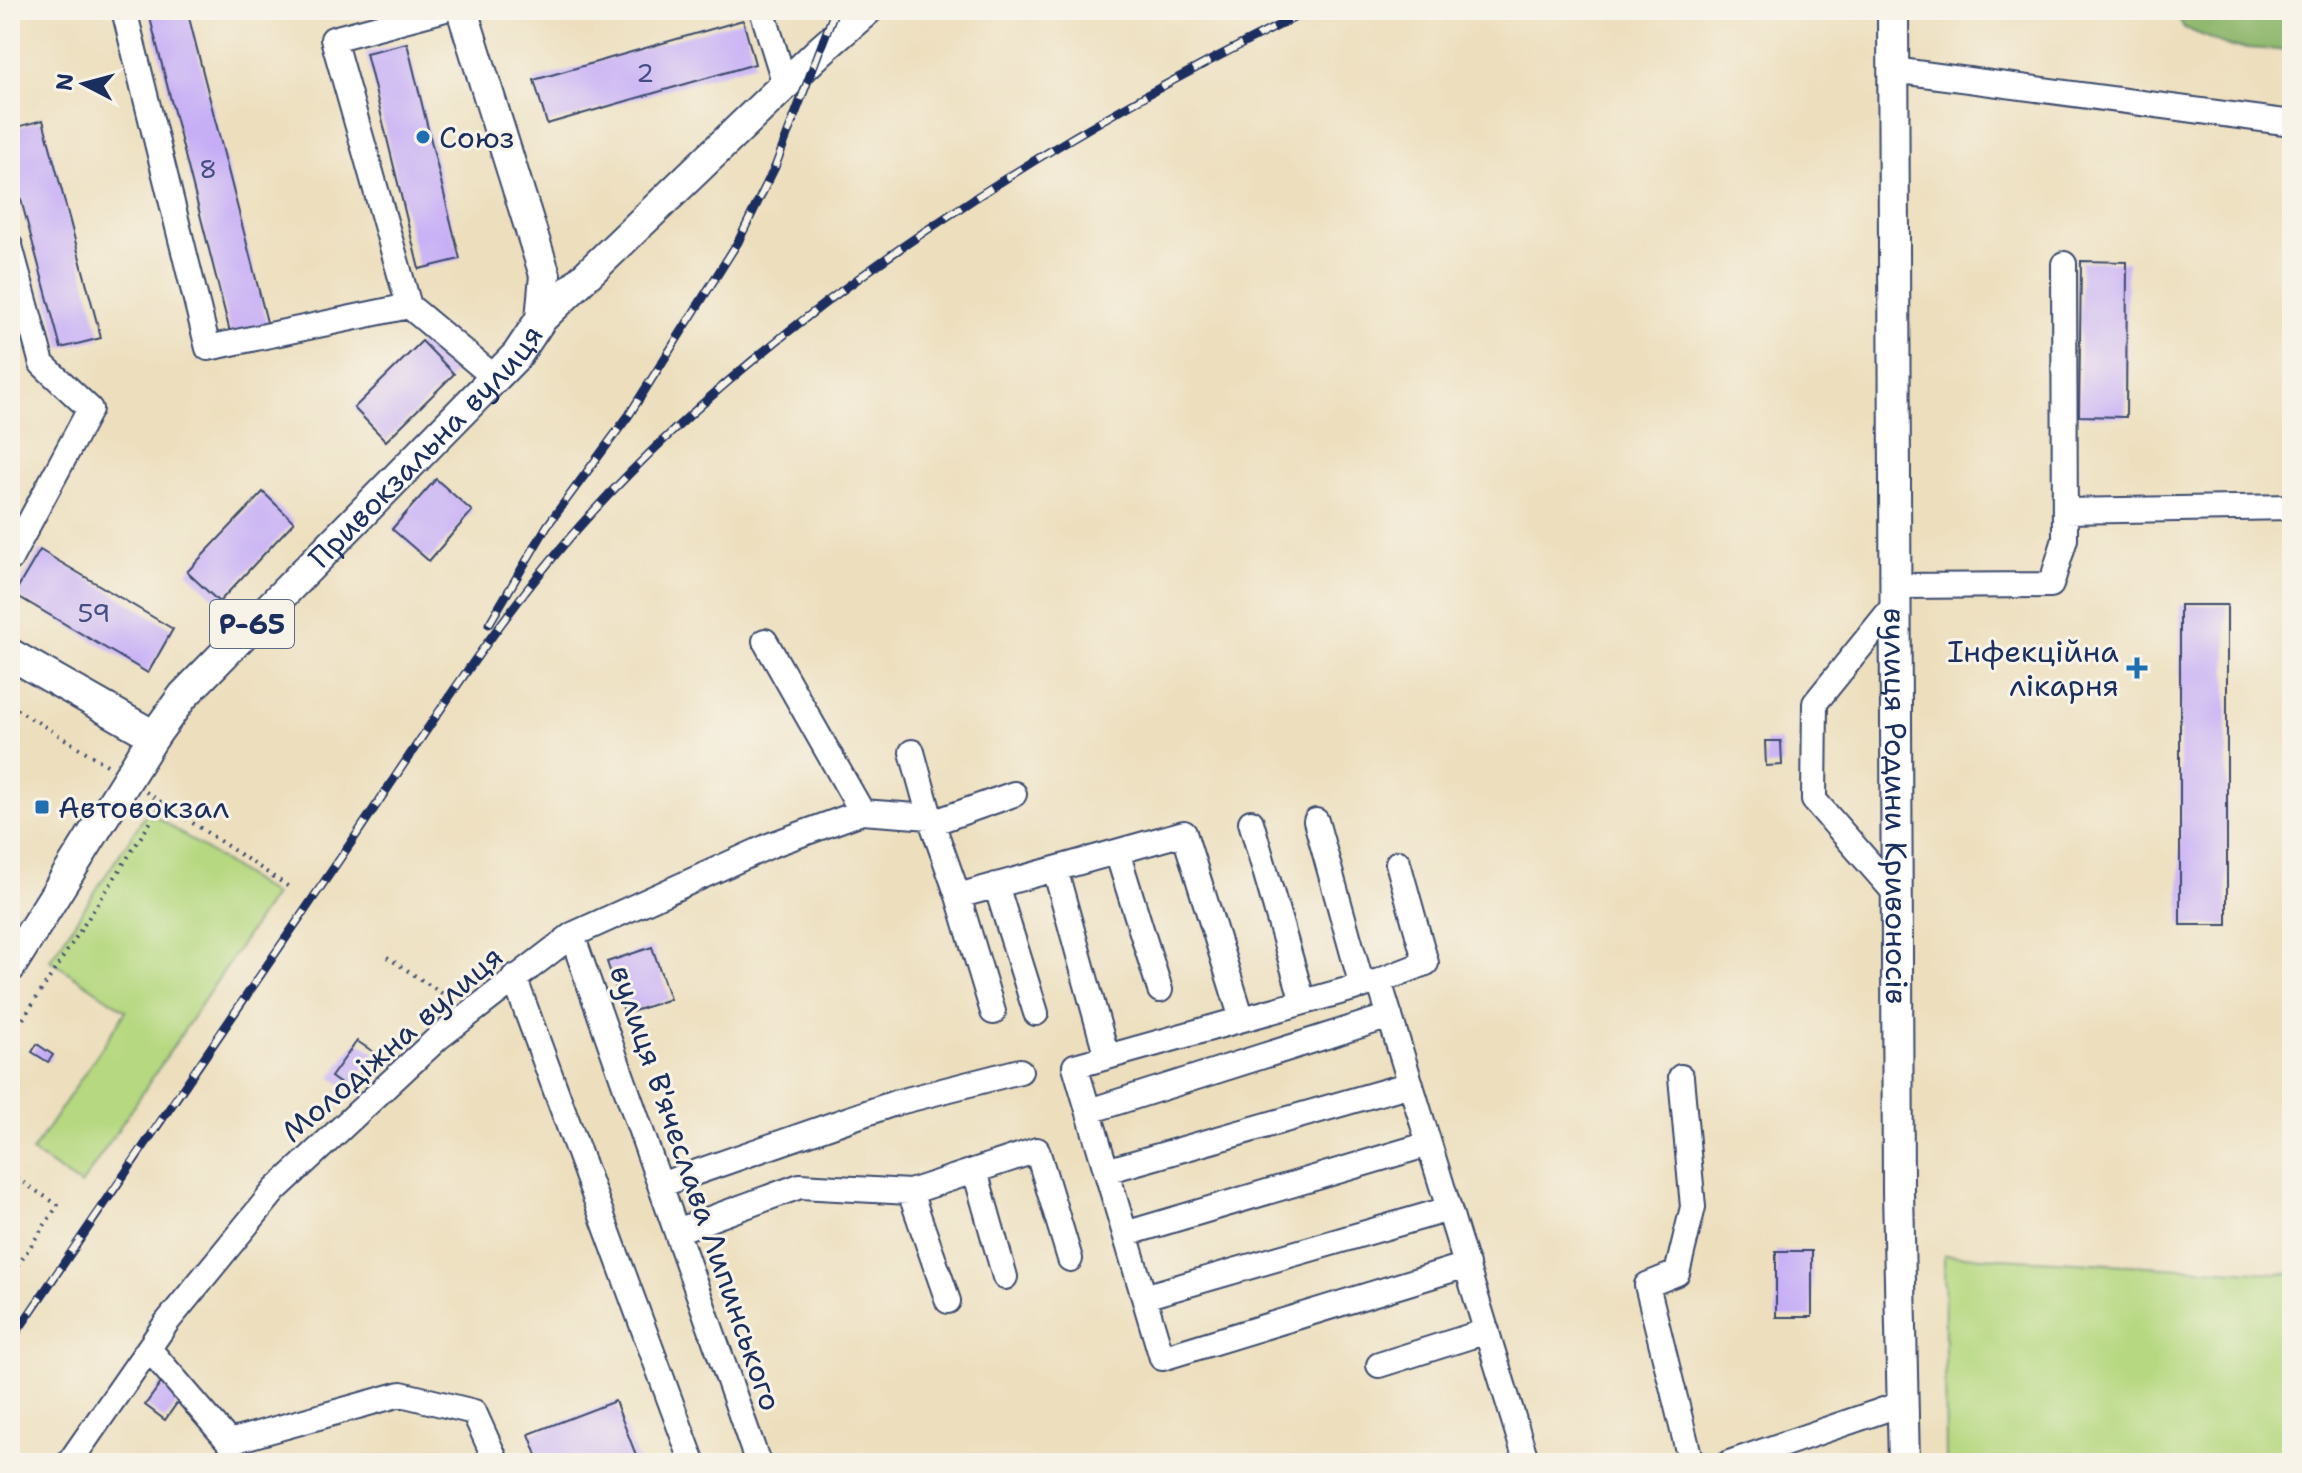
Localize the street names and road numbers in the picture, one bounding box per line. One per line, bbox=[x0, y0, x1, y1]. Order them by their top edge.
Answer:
street label: Привокзальна вулиця bbox=[299, 317, 552, 577]
road number: Р-65 bbox=[210, 600, 294, 648]
street label: вулиця Родини Кривоносів bbox=[1875, 608, 1918, 1004]
street label: Молодіжна вулиця bbox=[273, 936, 511, 1152]
street label: вулиця В'ячеслава Липинського bbox=[600, 960, 792, 1416]

